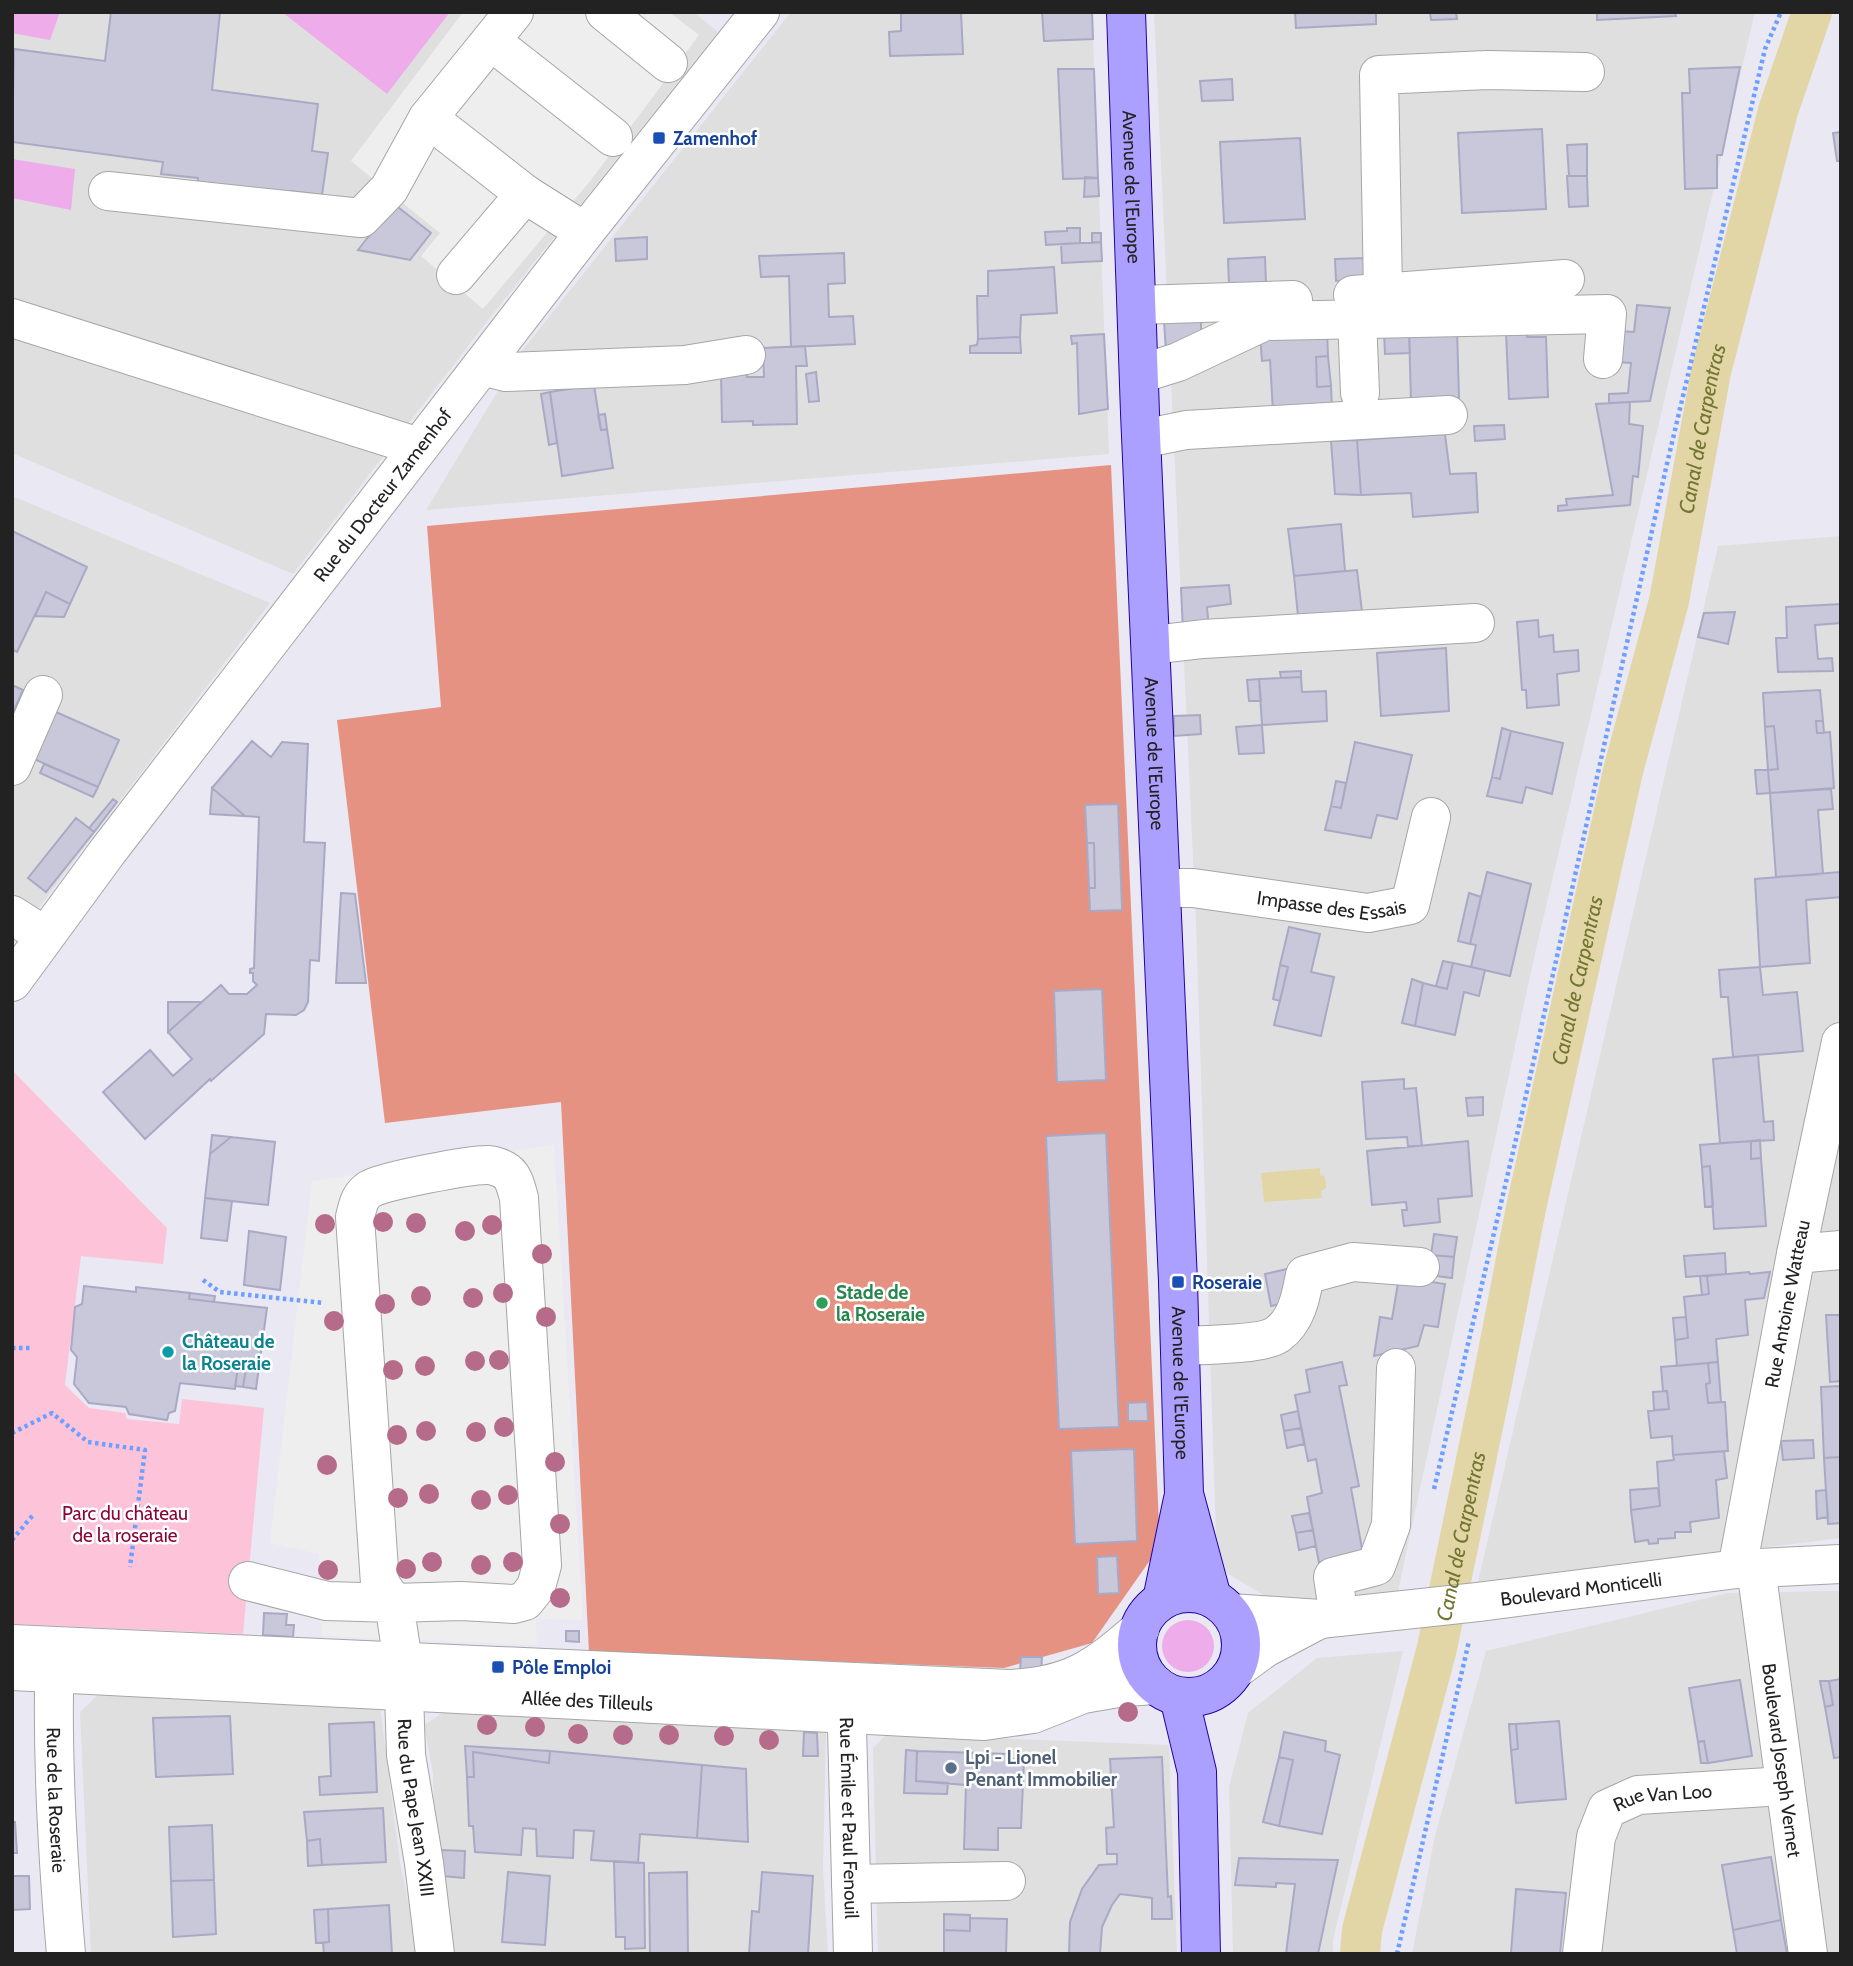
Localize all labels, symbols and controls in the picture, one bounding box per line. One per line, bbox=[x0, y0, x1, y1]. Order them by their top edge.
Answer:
street label: Avenue de l'Europe bbox=[1118, 110, 1146, 264]
place label: Zamenhof bbox=[673, 127, 758, 150]
marker: Zamenhof bbox=[651, 130, 667, 146]
water label: Canal de Carpentras bbox=[1673, 341, 1730, 516]
street label: Rue du Docteur Zamenhof bbox=[308, 403, 457, 586]
street label: Avenue de l'Europe bbox=[1140, 676, 1170, 831]
street label: Impasse des Essais bbox=[1255, 886, 1408, 925]
water label: Canal de Carpentras bbox=[1546, 893, 1607, 1067]
street label: Rue Antoine Watteau bbox=[1760, 1218, 1814, 1390]
place label: Roseraie bbox=[1192, 1271, 1262, 1294]
marker: Roseraie bbox=[1170, 1274, 1186, 1290]
place label: Stade de la Roseraie bbox=[836, 1281, 925, 1326]
marker: Stade de la Roseraie bbox=[814, 1295, 830, 1311]
street label: Avenue de l'Europe bbox=[1167, 1306, 1195, 1460]
place label: Château de la Roseraie bbox=[182, 1330, 275, 1375]
marker: Château de la Roseraie bbox=[160, 1344, 176, 1360]
water label: Canal de Carpentras bbox=[1430, 1449, 1490, 1623]
park label: Parc du château de la roseraie bbox=[62, 1502, 188, 1547]
street label: Boulevard Monticelli bbox=[1499, 1567, 1663, 1611]
place label: Pôle Emploi bbox=[512, 1656, 611, 1679]
marker: Pôle Emploi bbox=[490, 1659, 506, 1675]
street label: Boulevard Joseph Vernet bbox=[1757, 1662, 1806, 1859]
street label: Allée des Tilleuls bbox=[521, 1686, 654, 1715]
street label: Rue Émile et Paul Fenouil bbox=[835, 1717, 864, 1920]
street label: Rue du Pape Jean XXIII bbox=[393, 1718, 439, 1898]
street label: Rue de la Roseraie bbox=[42, 1727, 71, 1874]
place label: Lpi - Lionel Penant Immobilier bbox=[965, 1746, 1118, 1791]
marker: Lpi - Lionel Penant Immobilier bbox=[943, 1760, 959, 1776]
street label: Rue Van Loo bbox=[1609, 1779, 1713, 1816]

